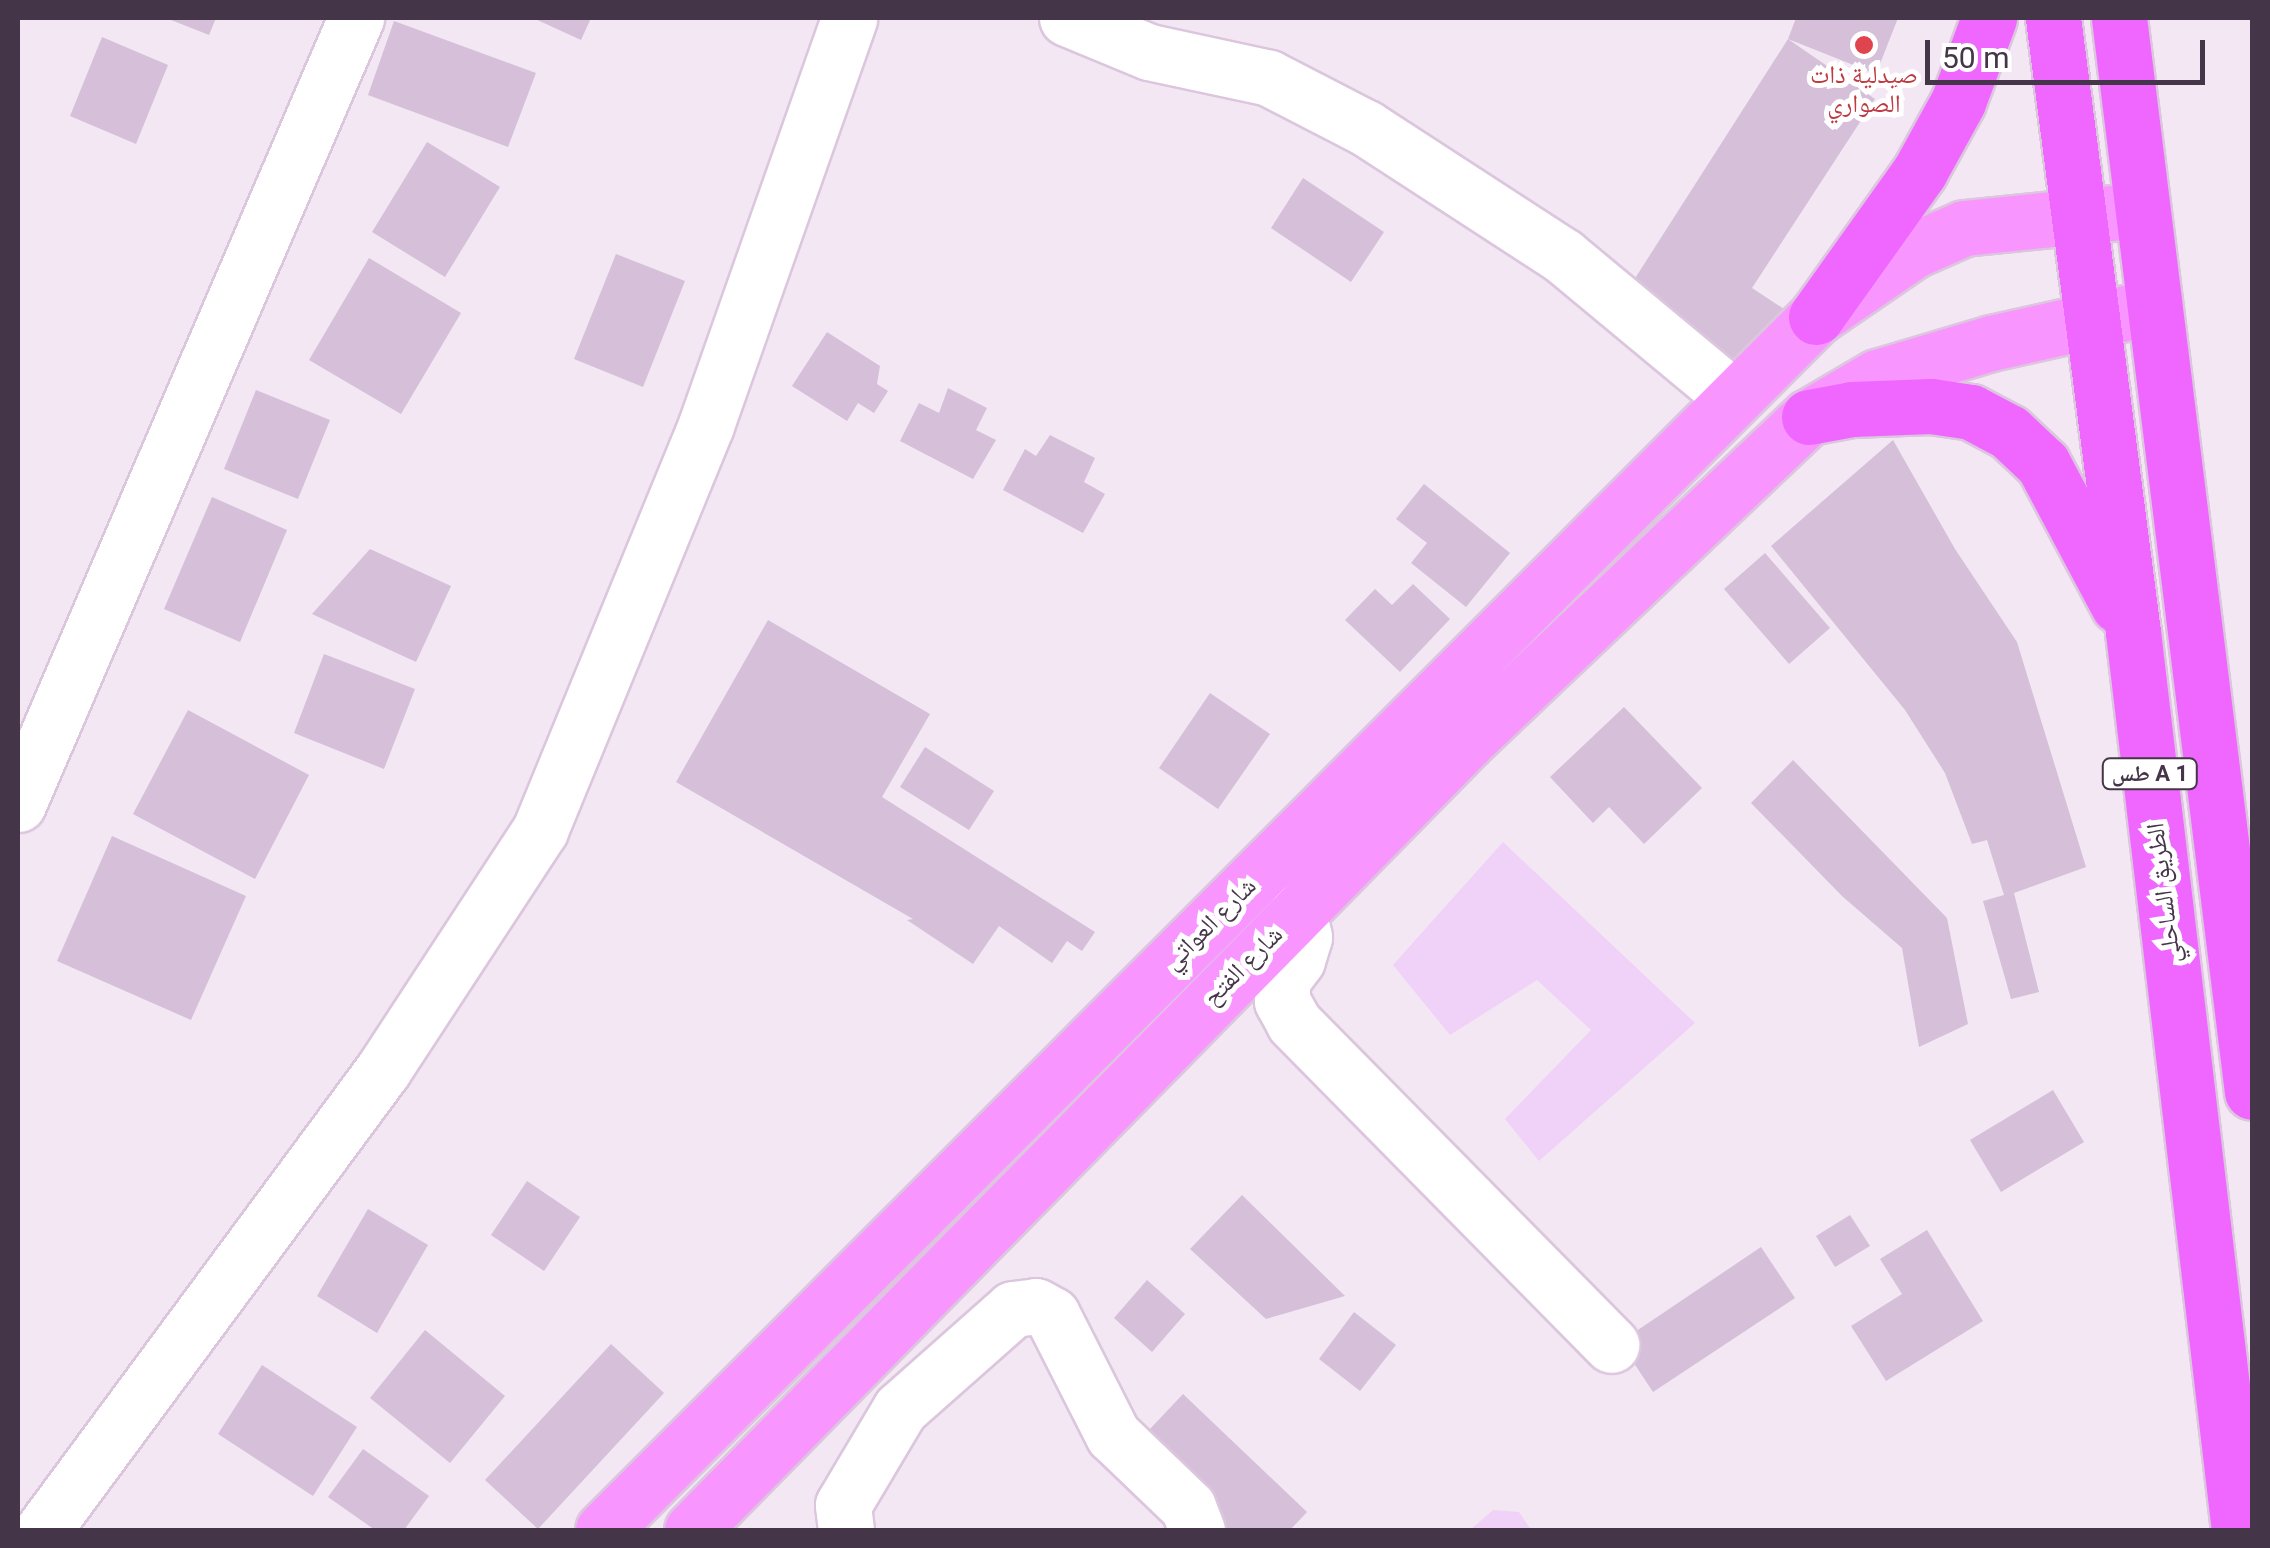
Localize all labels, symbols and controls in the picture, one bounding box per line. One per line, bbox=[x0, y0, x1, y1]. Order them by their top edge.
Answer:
scale bar bbox=[1930, 20, 2210, 82]
marker: صيدلية ذات الصواري bbox=[1853, 34, 1875, 56]
text: 50 m bbox=[1942, 40, 2009, 75]
place label: صيدلية ذات الصواري bbox=[1810, 61, 1918, 120]
road number: طس A 1 bbox=[2100, 757, 2200, 791]
street label: الطريق الساحلي bbox=[2141, 821, 2187, 965]
street label: شارع العواتي bbox=[1157, 871, 1263, 977]
street label: شارع الفتح bbox=[1197, 920, 1289, 1012]

